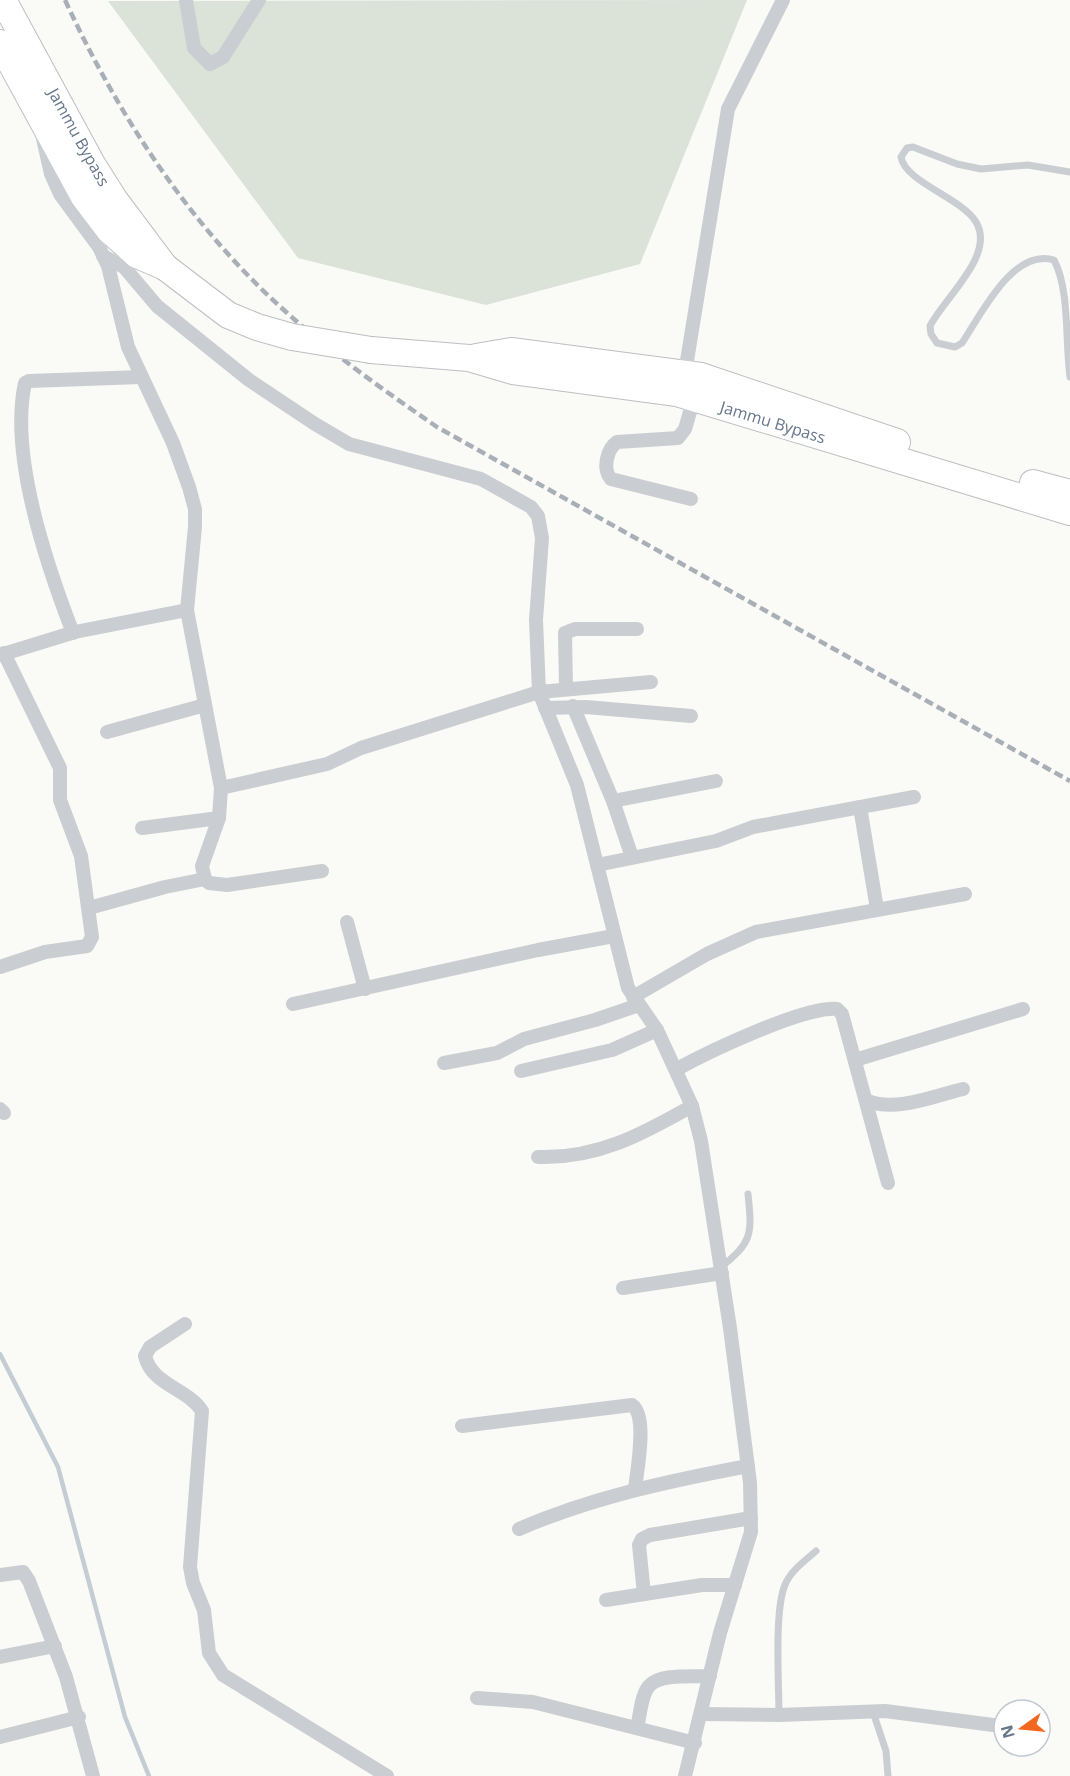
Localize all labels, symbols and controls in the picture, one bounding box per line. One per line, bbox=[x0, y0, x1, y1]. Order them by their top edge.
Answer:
street label: Jammu Bypass bbox=[42, 82, 115, 190]
street label: Jammu Bypass bbox=[716, 395, 828, 448]
north arrow bbox=[992, 1698, 1052, 1758]
text: N bbox=[995, 1723, 1020, 1741]

